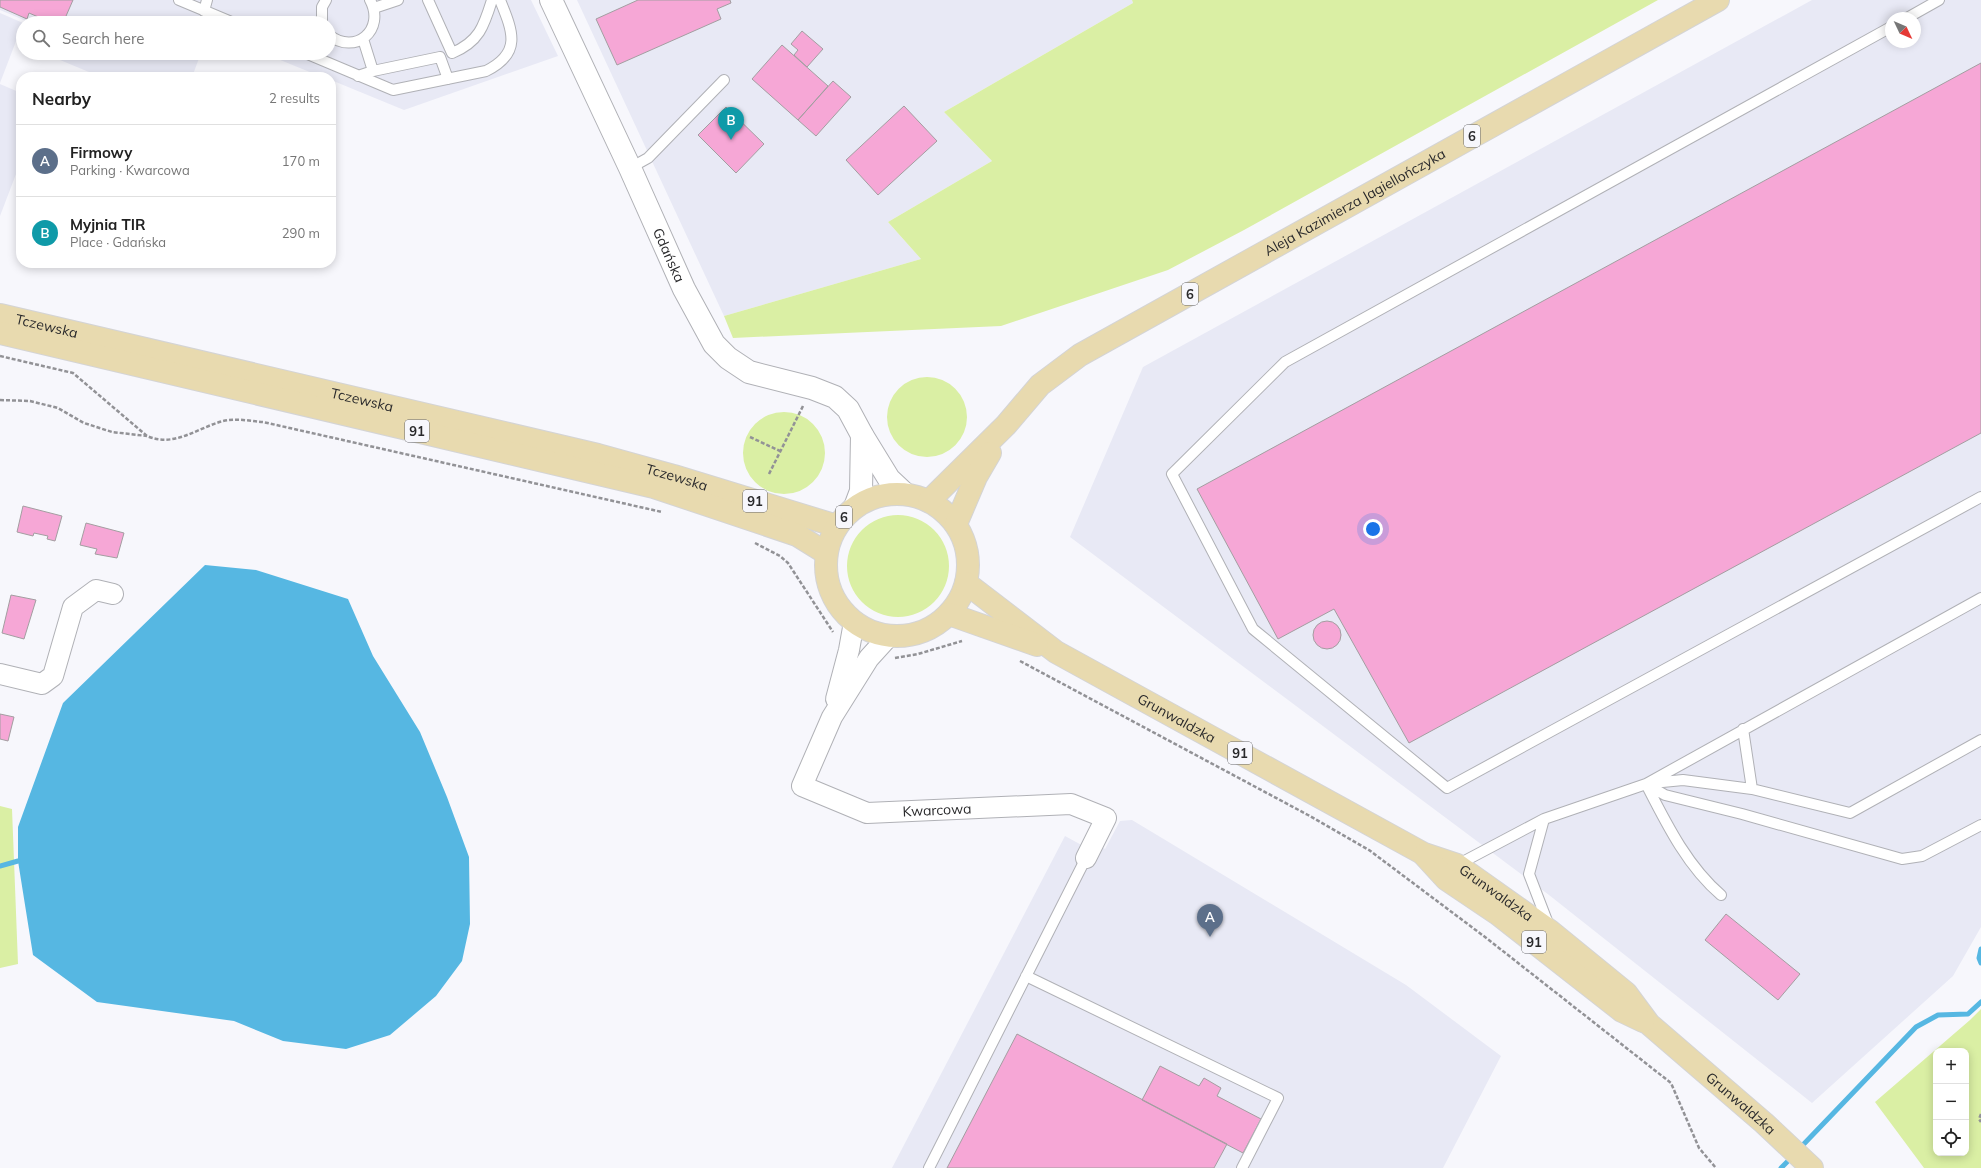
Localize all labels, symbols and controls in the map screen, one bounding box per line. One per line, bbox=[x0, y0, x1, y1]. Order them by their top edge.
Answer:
north arrow bbox=[1885, 12, 1921, 48]
search box bbox=[16, 16, 336, 60]
icon: search bbox=[30, 27, 52, 49]
text: Search here bbox=[62, 29, 144, 48]
text: Nearby bbox=[32, 88, 91, 109]
text: 2 results bbox=[269, 90, 320, 106]
pin: B bbox=[718, 107, 744, 140]
road number: 6 bbox=[1464, 125, 1480, 147]
text: Firmowy bbox=[70, 143, 132, 162]
street label: Aleja Kazimierza Jagiellończyka bbox=[1261, 145, 1448, 260]
text: A bbox=[40, 153, 50, 169]
text: 170 m bbox=[282, 153, 320, 169]
text: Parking · Kwarcowa bbox=[70, 162, 190, 178]
text: Myjnia TIR bbox=[70, 215, 146, 234]
text: B bbox=[41, 225, 49, 241]
text: 290 m bbox=[282, 225, 320, 241]
street label: Gdańska bbox=[649, 225, 689, 285]
text: Place · Gdańska bbox=[70, 234, 166, 250]
road number: 6 bbox=[1182, 283, 1198, 305]
street label: Tczewska bbox=[14, 310, 80, 342]
street label: Tczewska bbox=[329, 384, 395, 416]
road number: 91 bbox=[405, 420, 429, 442]
street label: Tczewska bbox=[644, 460, 710, 495]
road number: 91 bbox=[743, 490, 767, 512]
road number: 6 bbox=[836, 506, 852, 528]
your location bbox=[1363, 519, 1383, 539]
street label: Grunwaldzka bbox=[1134, 689, 1219, 747]
road number: 91 bbox=[1228, 742, 1252, 764]
street label: Kwarcowa bbox=[902, 799, 972, 820]
street label: Grunwaldzka bbox=[1456, 860, 1537, 925]
pin: A bbox=[1197, 904, 1223, 937]
road number: 91 bbox=[1522, 931, 1546, 953]
map controls bbox=[1933, 1048, 1969, 1156]
button: + bbox=[1933, 1048, 1969, 1084]
street label: Grunwaldzka bbox=[1702, 1068, 1780, 1138]
button: − bbox=[1933, 1084, 1969, 1120]
button: locate bbox=[1933, 1120, 1969, 1156]

